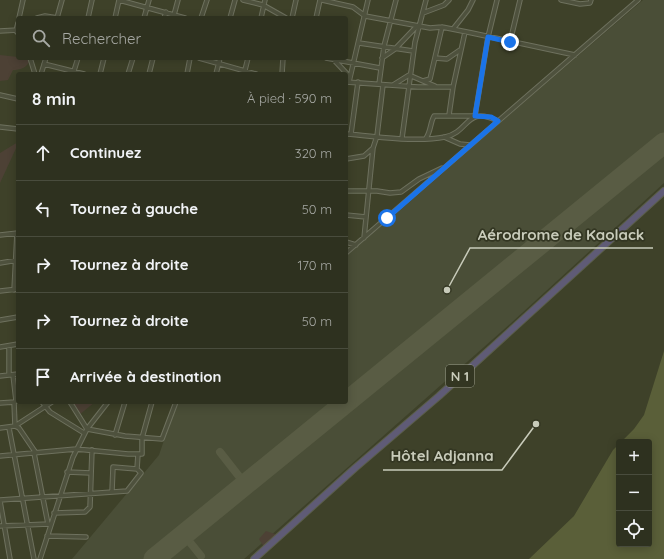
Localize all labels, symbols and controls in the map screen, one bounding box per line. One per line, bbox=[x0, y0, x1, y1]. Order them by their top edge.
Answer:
search box bbox=[16, 16, 348, 60]
icon: search bbox=[30, 27, 52, 49]
text: Rechercher bbox=[62, 29, 141, 48]
route end bbox=[501, 33, 519, 51]
text: 8 min bbox=[32, 88, 76, 109]
text: À pied · 590 m bbox=[247, 90, 332, 106]
icon: ahead bbox=[32, 142, 54, 164]
text: Continuez bbox=[70, 143, 141, 162]
text: 320 m bbox=[295, 145, 332, 161]
icon: left bbox=[32, 198, 54, 220]
text: Tournez à gauche bbox=[70, 199, 198, 218]
text: 50 m bbox=[302, 201, 332, 217]
route start bbox=[378, 209, 396, 227]
callout: Aérodrome de Kaolack bbox=[470, 221, 653, 248]
text: Aérodrome de Kaolack bbox=[478, 225, 644, 244]
icon: right bbox=[32, 254, 54, 276]
text: Tournez à droite bbox=[70, 255, 189, 274]
text: 170 m bbox=[297, 257, 332, 273]
icon: right bbox=[32, 310, 54, 332]
text: Tournez à droite bbox=[70, 311, 189, 330]
text: 50 m bbox=[302, 313, 332, 329]
road number: N 1 bbox=[446, 365, 474, 387]
icon: arrive bbox=[32, 366, 54, 388]
text: Arrivée à destination bbox=[70, 367, 222, 386]
map controls bbox=[616, 439, 652, 547]
button: + bbox=[616, 439, 652, 475]
callout: Hôtel Adjanna bbox=[383, 443, 502, 470]
text: Hôtel Adjanna bbox=[390, 446, 494, 465]
button: − bbox=[616, 475, 652, 511]
button: locate bbox=[616, 511, 652, 547]

